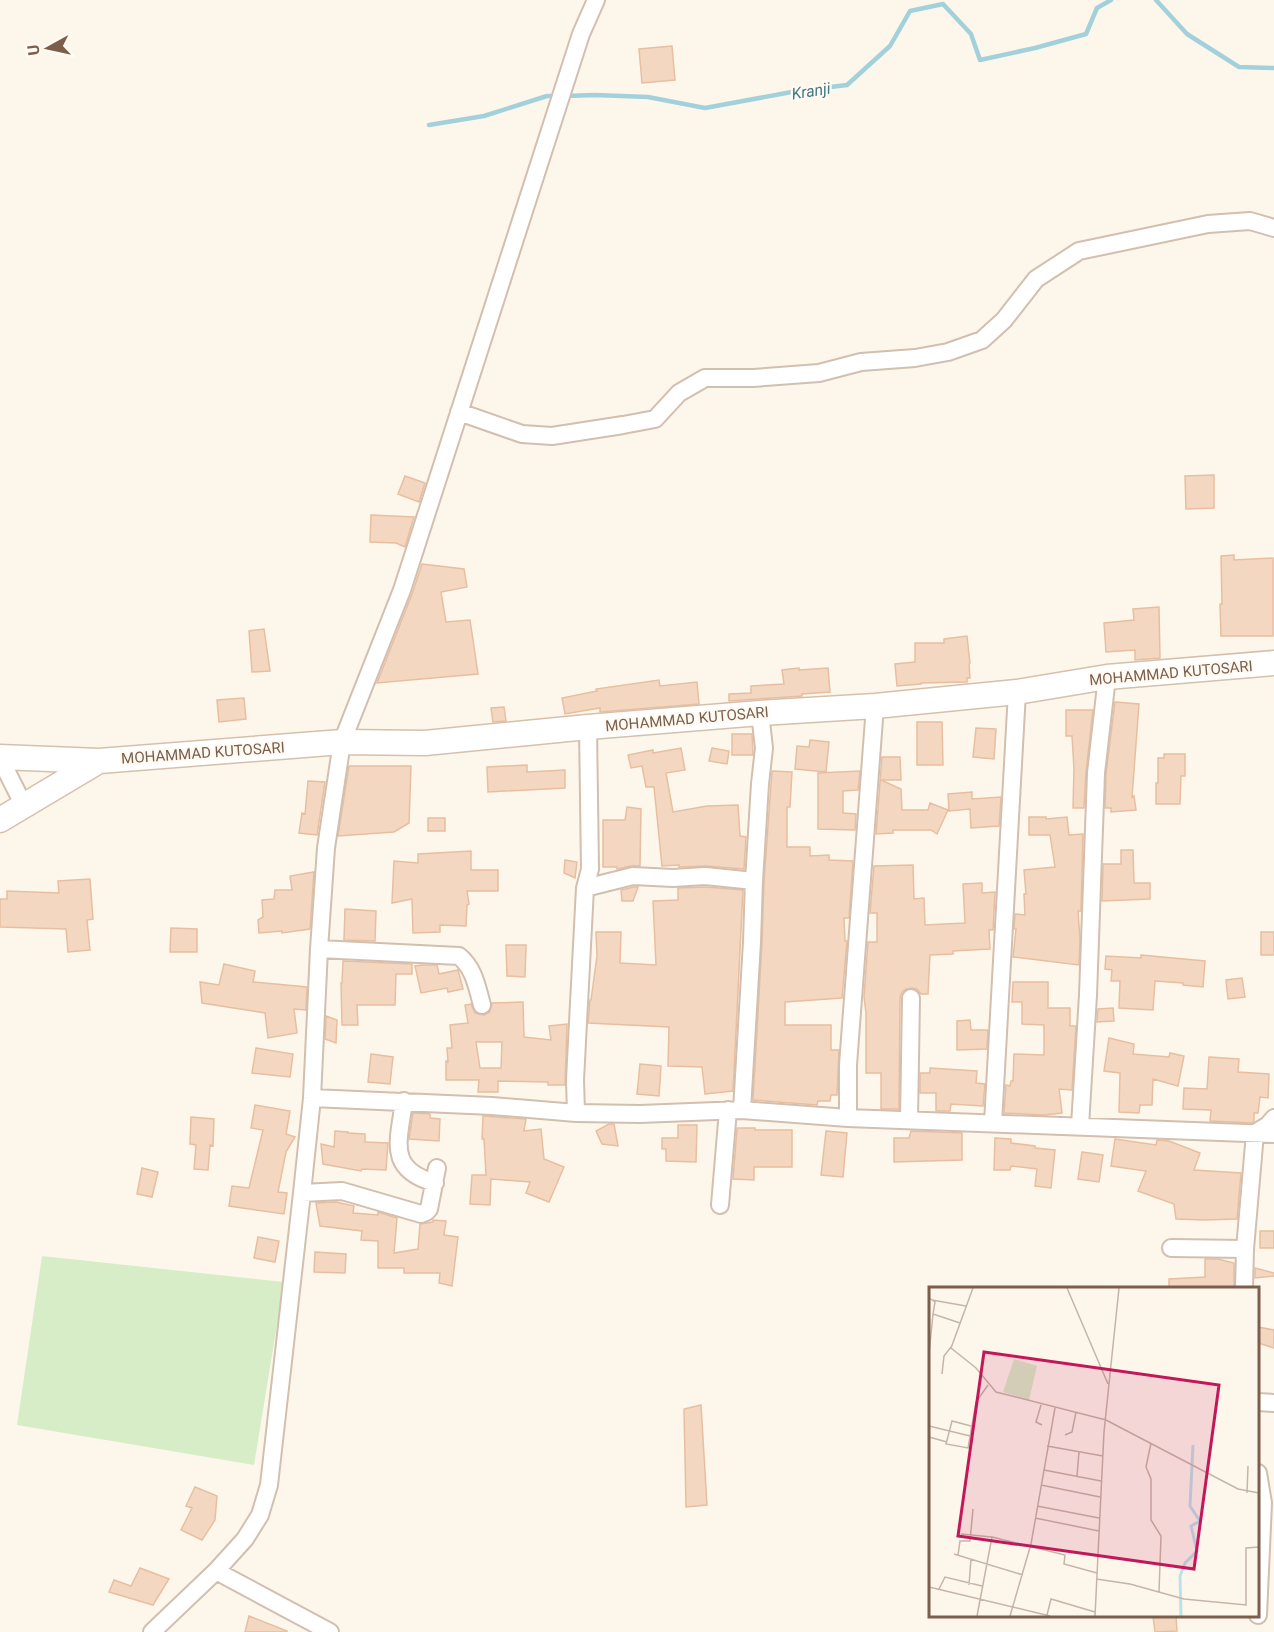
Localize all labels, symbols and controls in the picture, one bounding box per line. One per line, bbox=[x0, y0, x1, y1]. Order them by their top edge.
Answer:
north arrow bbox=[18, 18, 78, 78]
text: U bbox=[23, 43, 44, 57]
water label: Kranji bbox=[790, 79, 832, 103]
street label: MOHAMMAD KUTOSARI bbox=[1089, 657, 1253, 689]
street label: MOHAMMAD KUTOSARI bbox=[605, 703, 769, 735]
street label: MOHAMMAD KUTOSARI bbox=[121, 738, 285, 768]
inset map bbox=[929, 1287, 1259, 1617]

